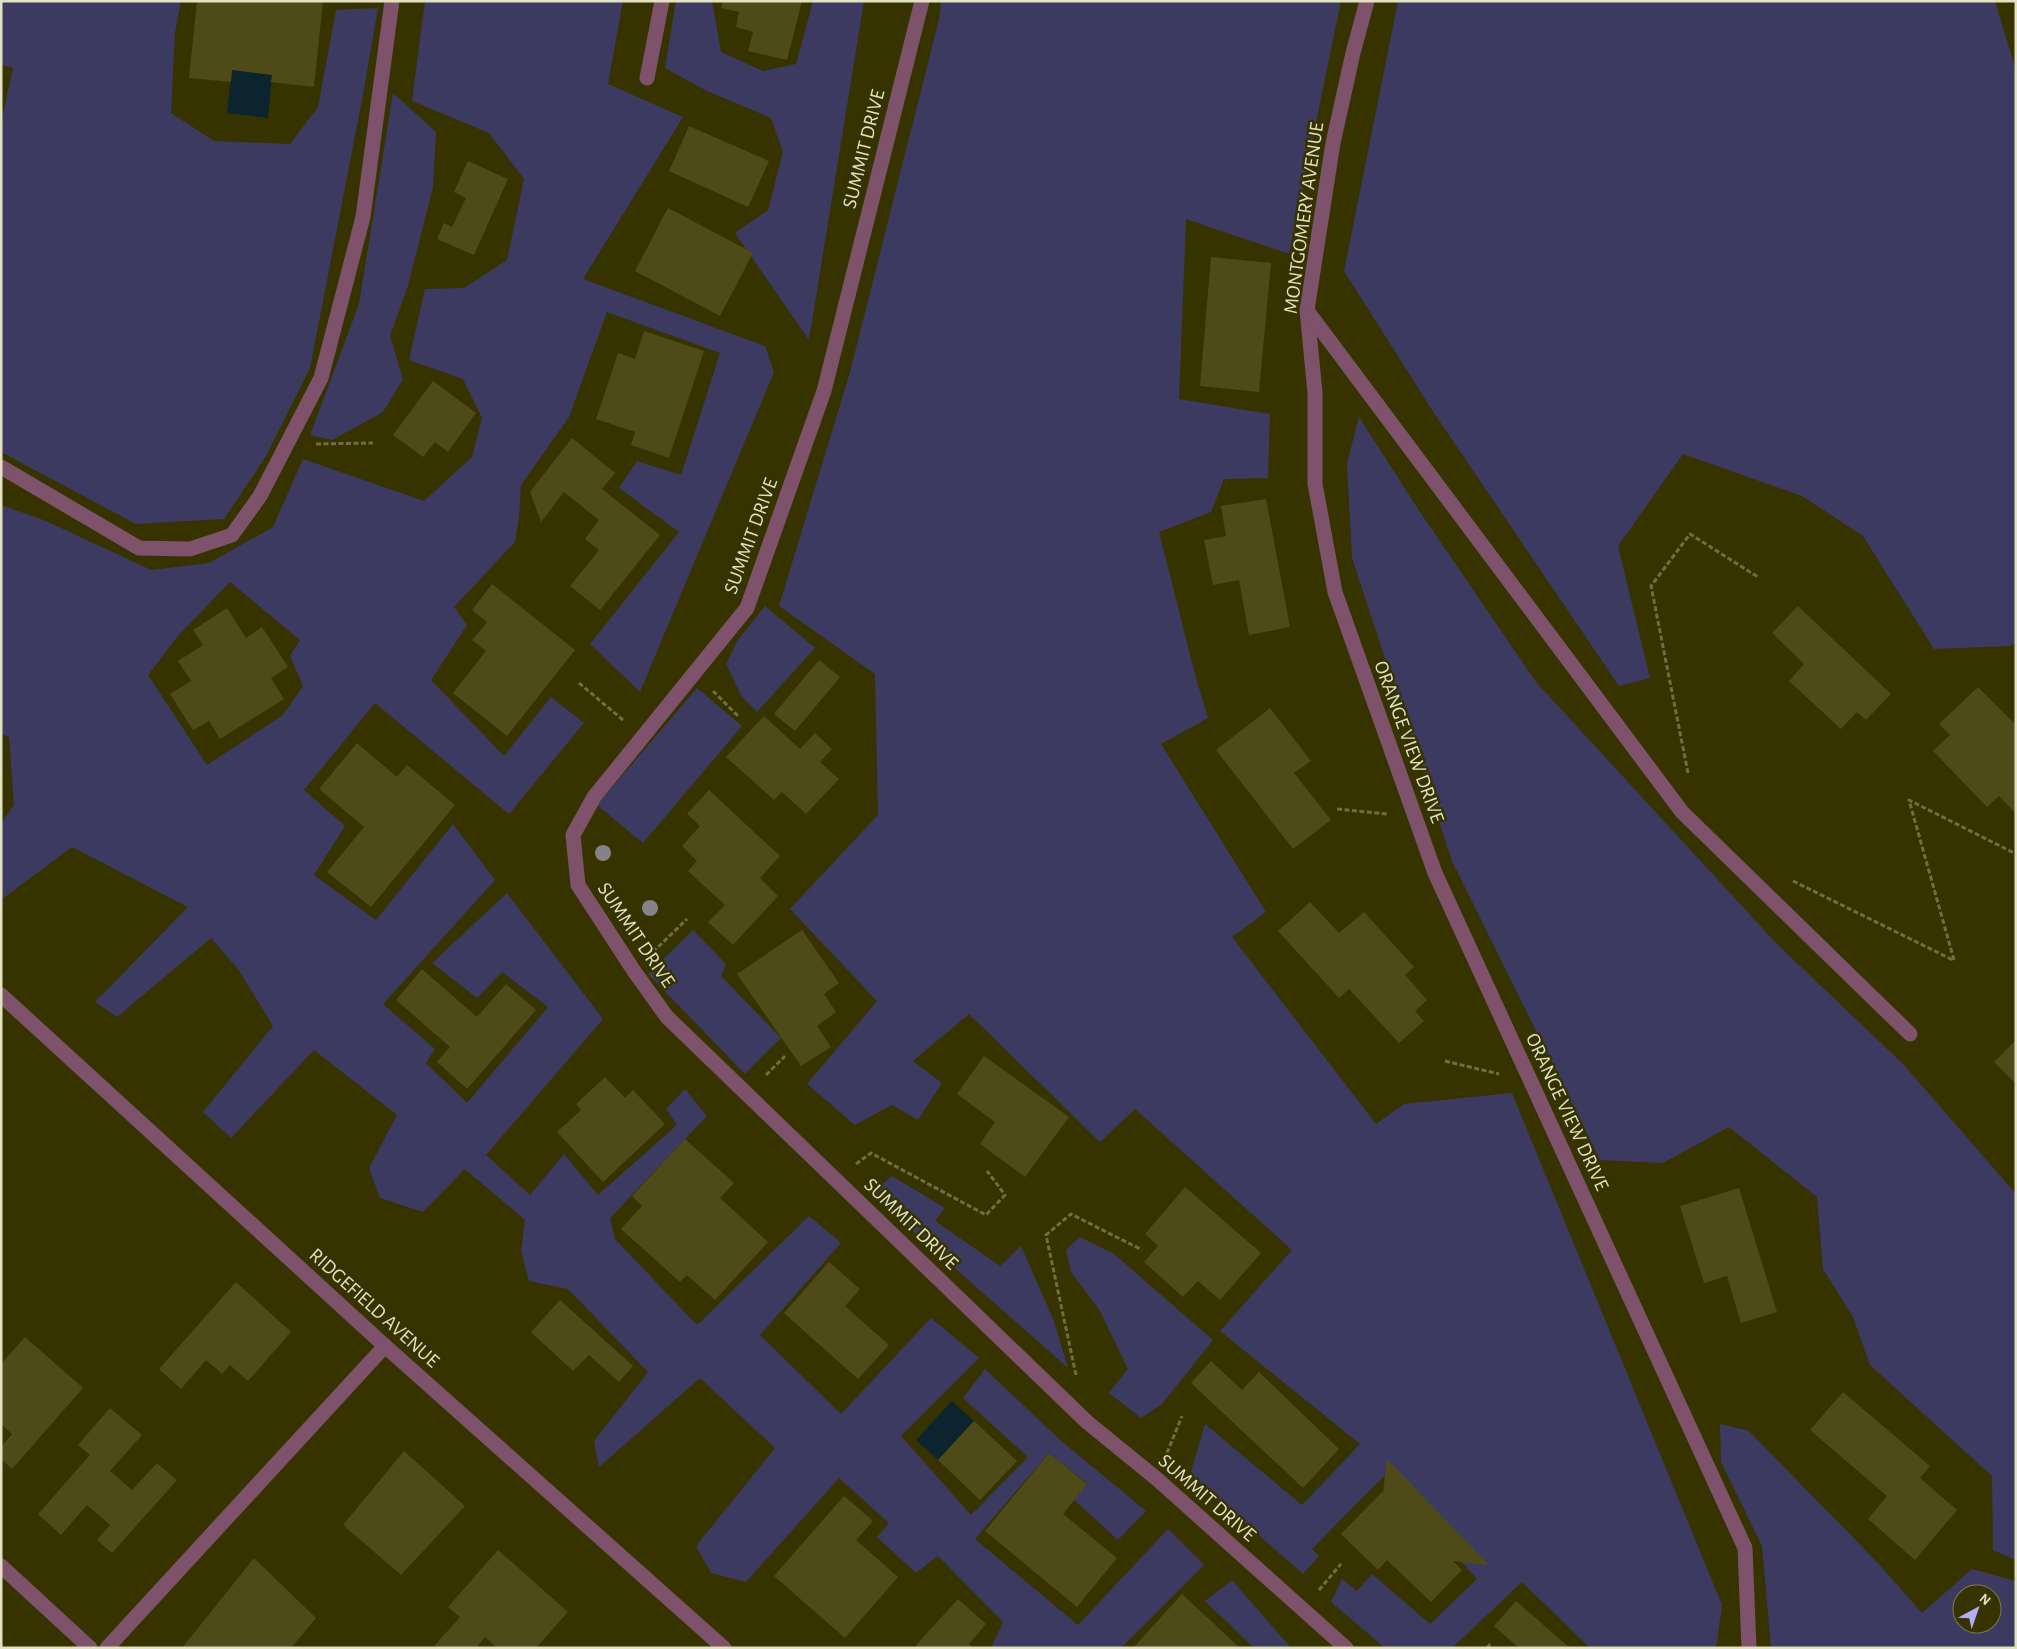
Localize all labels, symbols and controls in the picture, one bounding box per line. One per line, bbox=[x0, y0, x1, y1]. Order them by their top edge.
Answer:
street label: SUMMIT DRIVE bbox=[840, 87, 889, 210]
street label: MONTGOMERY AVENUE bbox=[1281, 121, 1327, 315]
street label: SUMMIT DRIVE bbox=[721, 475, 781, 597]
street label: ORANGE VIEW DRIVE bbox=[1370, 658, 1448, 826]
street label: SUMMIT DRIVE bbox=[594, 879, 679, 991]
street label: ORANGE VIEW DRIVE bbox=[1522, 1030, 1612, 1194]
street label: SUMMIT DRIVE bbox=[860, 1175, 962, 1274]
street label: RIDGEFIELD AVENUE bbox=[305, 1245, 443, 1372]
street label: SUMMIT DRIVE bbox=[1155, 1451, 1260, 1546]
north arrow bbox=[1952, 1584, 2002, 1634]
text: N bbox=[1976, 1591, 1993, 1608]

